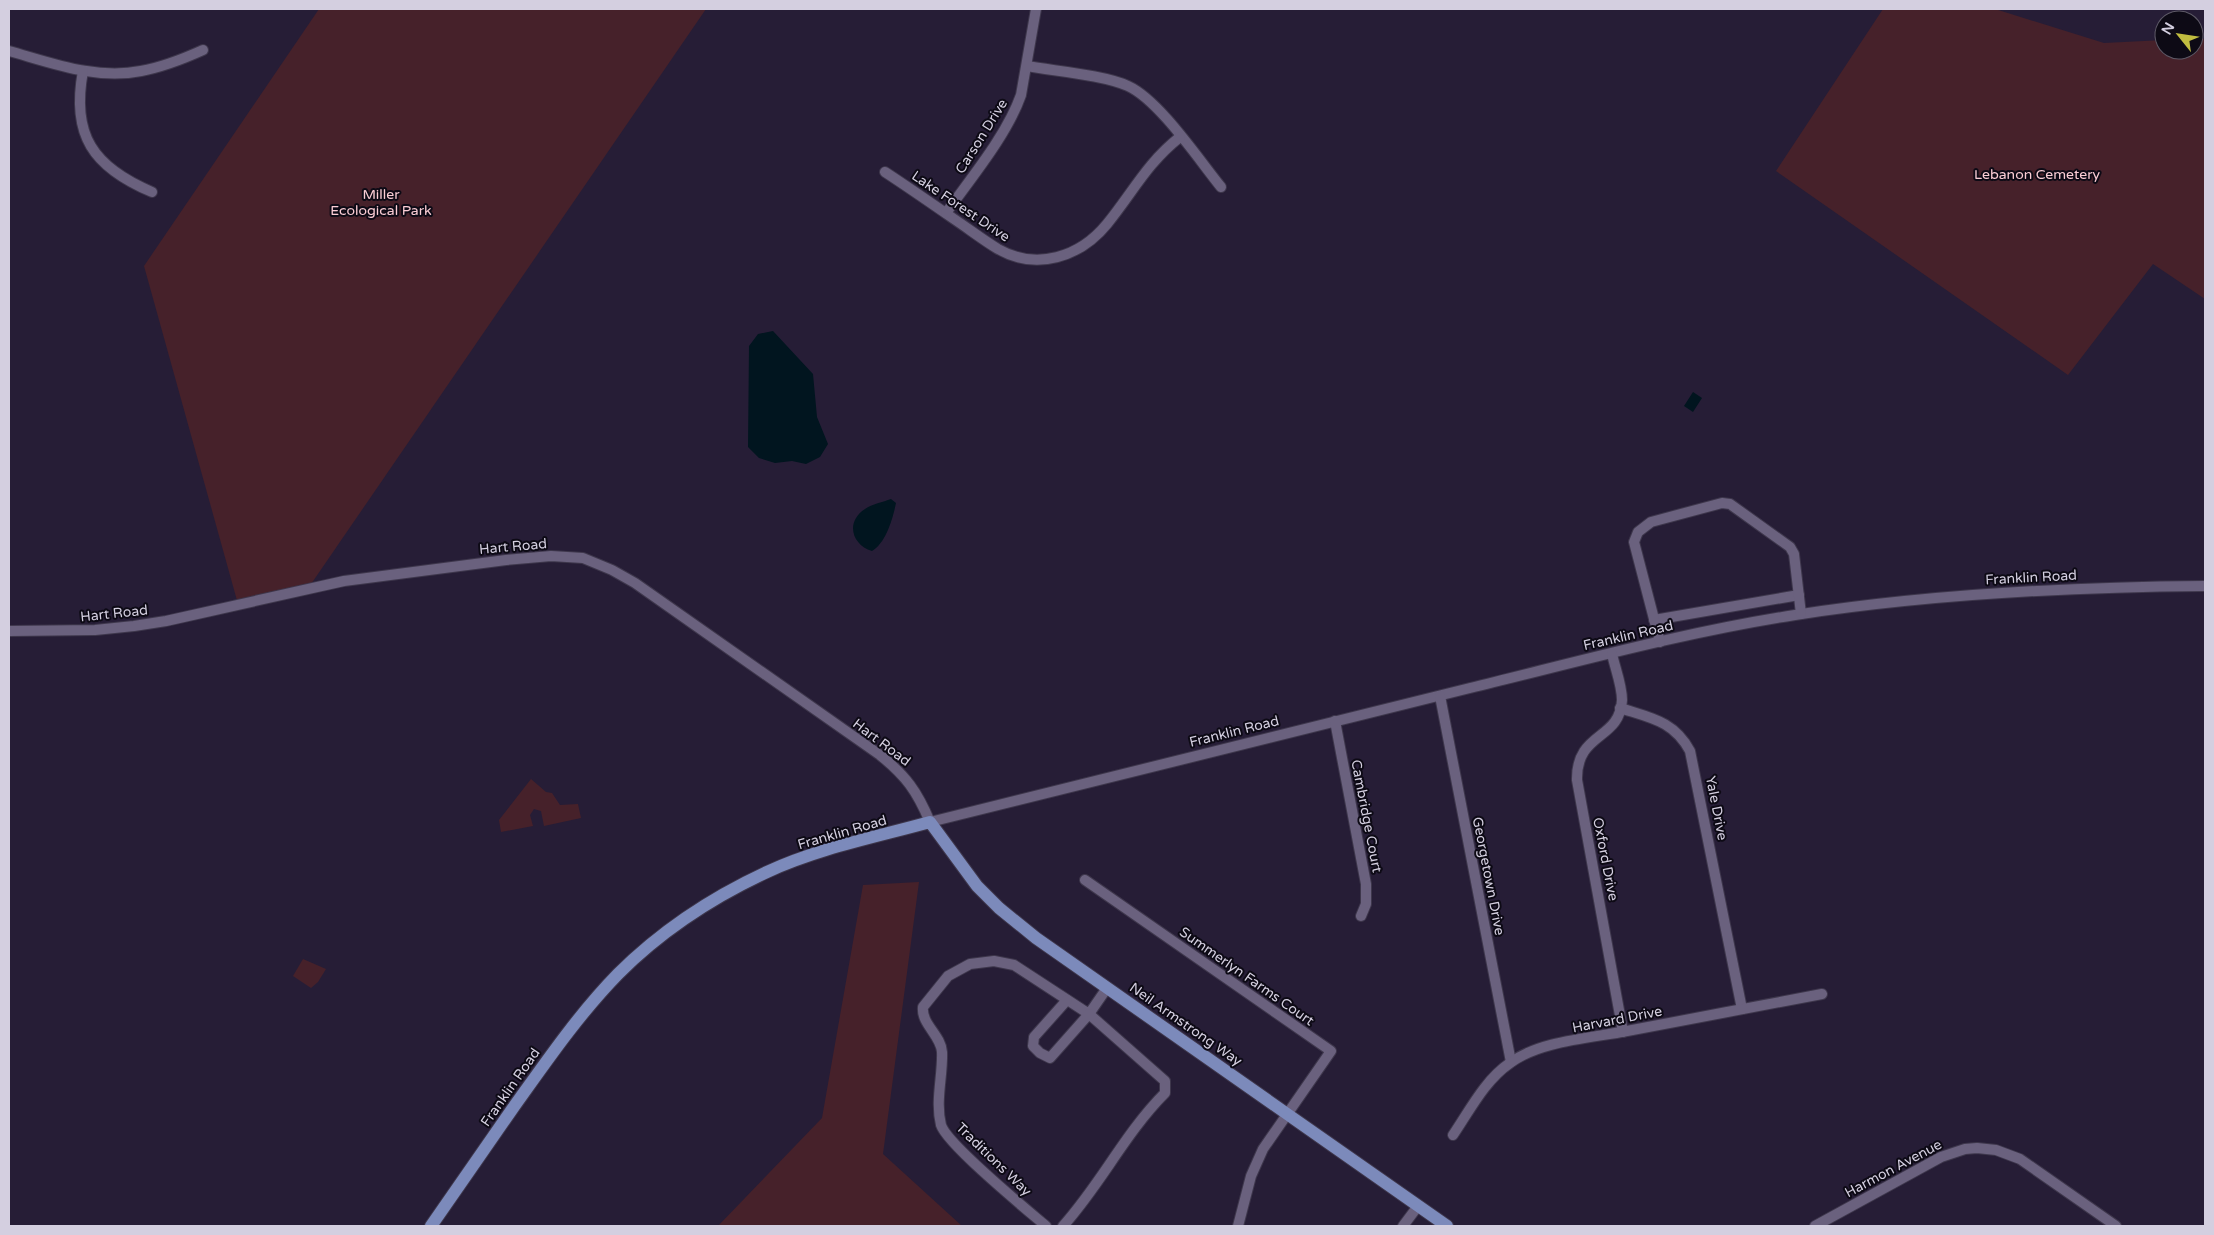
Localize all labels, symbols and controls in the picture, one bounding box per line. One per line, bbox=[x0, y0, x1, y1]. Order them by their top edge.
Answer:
north arrow bbox=[2154, 10, 2204, 60]
text: N bbox=[2158, 20, 2178, 38]
street label: Carson Drive bbox=[952, 96, 1011, 177]
park label: Lebanon Cemetery bbox=[1974, 166, 2101, 183]
street label: Lake Forest Drive bbox=[908, 167, 1013, 246]
park label: Miller Ecological Park bbox=[330, 186, 432, 219]
street label: Hart Road bbox=[478, 535, 548, 558]
street label: Franklin Road bbox=[1985, 567, 2077, 588]
street label: Hart Road bbox=[79, 601, 149, 626]
street label: Franklin Road bbox=[1581, 617, 1675, 654]
street label: Franklin Road bbox=[1188, 712, 1281, 751]
street label: Hart Road bbox=[849, 715, 914, 770]
street label: Cambridge Court bbox=[1347, 758, 1386, 875]
street label: Yale Drive bbox=[1702, 774, 1731, 842]
street label: Franklin Road bbox=[796, 812, 889, 853]
street label: Georgetown Drive bbox=[1469, 815, 1508, 937]
street label: Oxford Drive bbox=[1589, 816, 1622, 902]
street label: Summerlyn Farms Court bbox=[1176, 923, 1318, 1030]
street label: Neil Armstrong Way bbox=[1126, 979, 1246, 1070]
street label: Harvard Drive bbox=[1571, 1002, 1664, 1037]
street label: Franklin Road bbox=[477, 1045, 544, 1130]
street label: Traditions Way bbox=[952, 1119, 1035, 1200]
street label: Harmon Avenue bbox=[1842, 1136, 1945, 1201]

